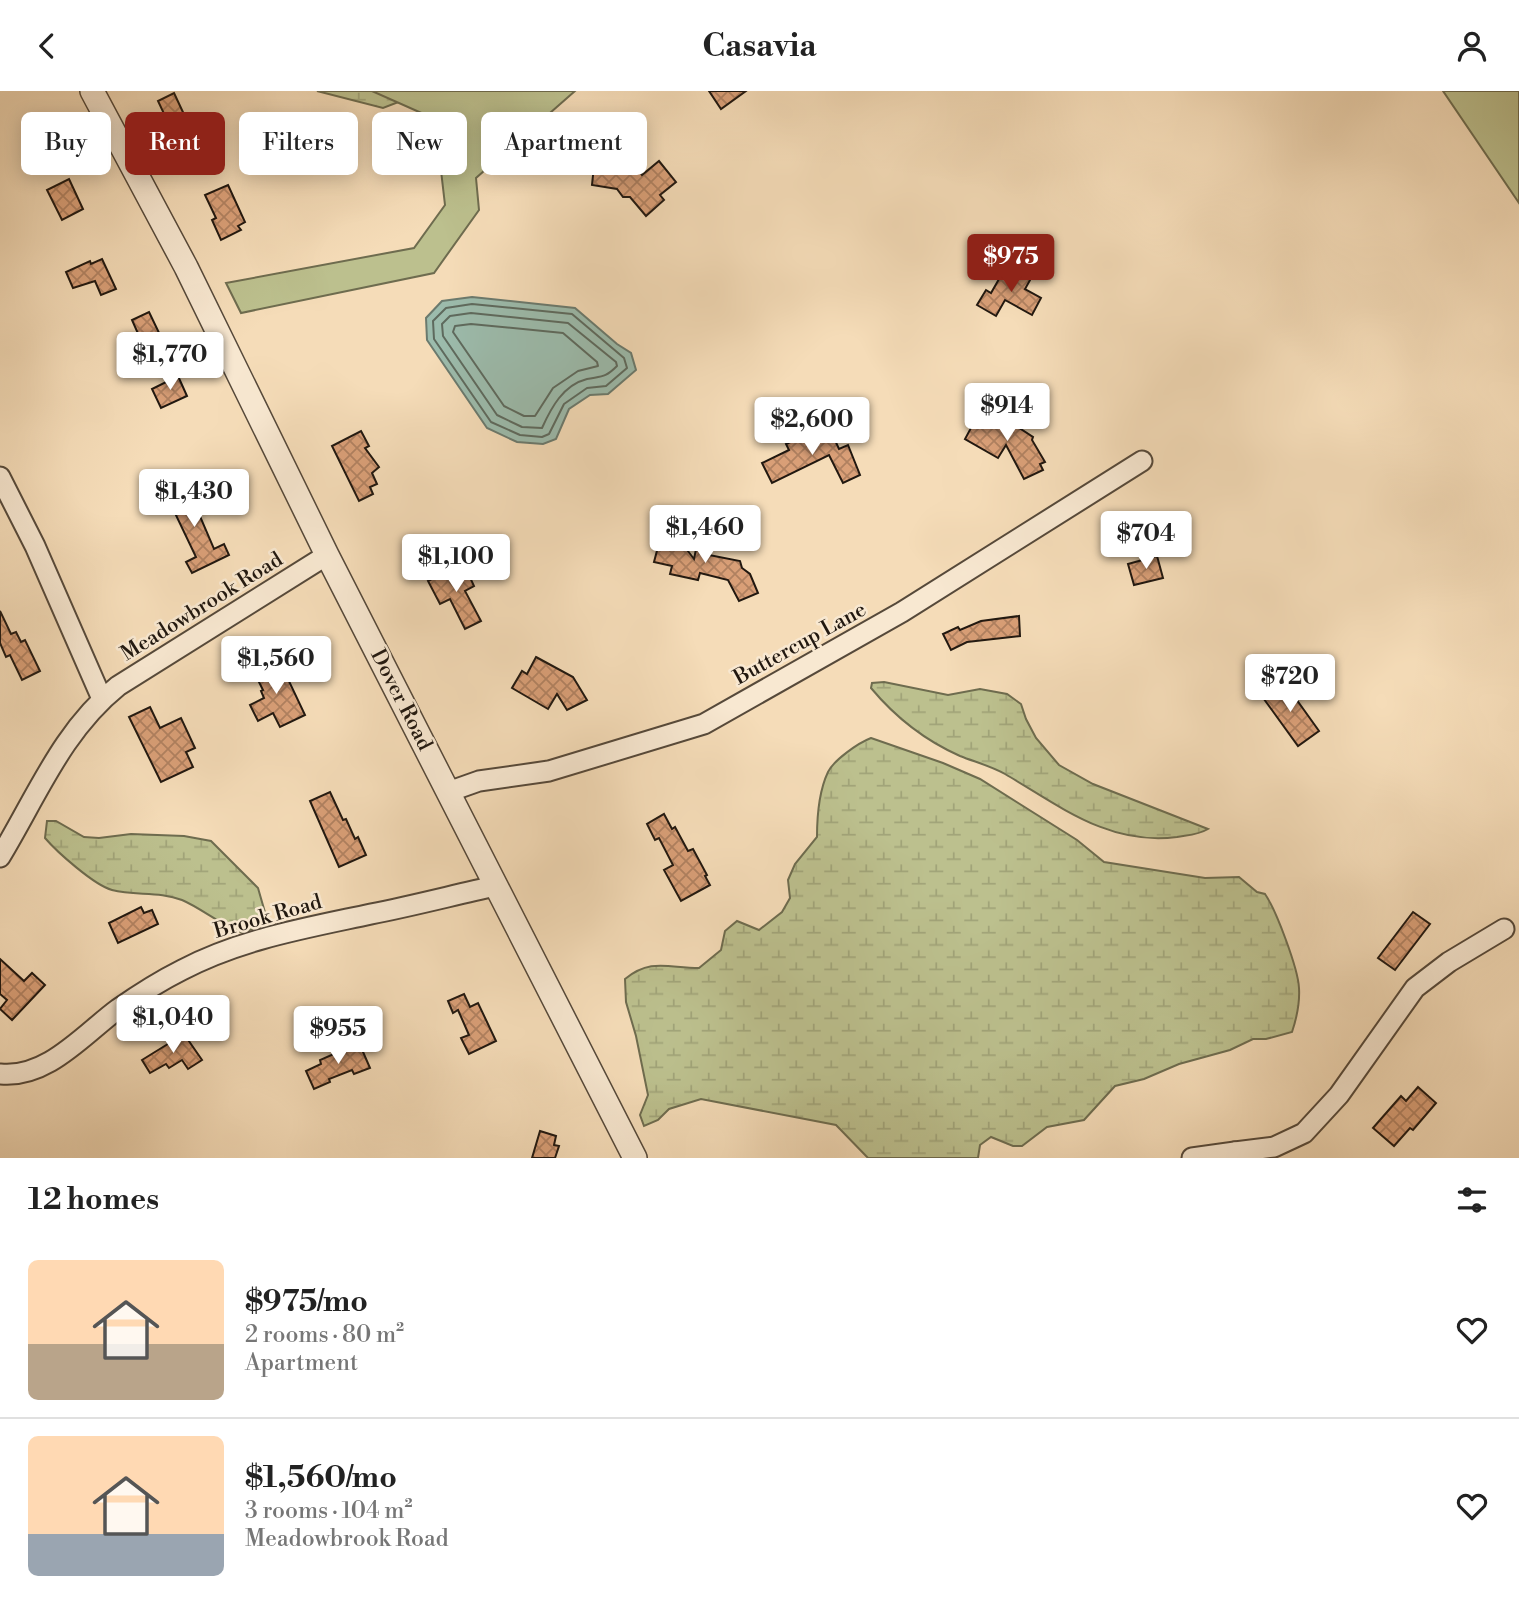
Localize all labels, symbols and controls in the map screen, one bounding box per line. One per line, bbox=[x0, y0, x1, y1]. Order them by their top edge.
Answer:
text: Casavia bbox=[702, 26, 817, 66]
icon: back bbox=[28, 27, 66, 65]
icon: person bbox=[1453, 27, 1491, 65]
chip: Buy bbox=[21, 112, 111, 175]
chip: Rent bbox=[125, 112, 225, 175]
chip: Filters bbox=[239, 112, 358, 175]
chip: New bbox=[372, 112, 467, 175]
chip: Apartment bbox=[481, 112, 647, 175]
pin: $975 bbox=[970, 235, 1052, 294]
text: $975 bbox=[983, 243, 1039, 271]
pin: $1,770 bbox=[113, 333, 227, 392]
text: $1,770 bbox=[133, 341, 207, 369]
pin: $914 bbox=[966, 383, 1048, 443]
text: $914 bbox=[981, 392, 1033, 420]
pin: $2,600 bbox=[755, 397, 869, 457]
text: $2,600 bbox=[770, 406, 854, 434]
pin: $1,430 bbox=[137, 469, 251, 529]
text: $1,430 bbox=[155, 478, 233, 506]
pin: $1,460 bbox=[648, 505, 762, 565]
pin: $704 bbox=[1105, 511, 1187, 571]
text: $1,460 bbox=[666, 514, 744, 542]
text: $704 bbox=[1117, 520, 1175, 548]
pin: $1,100 bbox=[399, 535, 513, 594]
text: $1,100 bbox=[418, 543, 494, 571]
street label: Meadowbrook Road bbox=[116, 547, 288, 667]
street label: Buttercup Lane bbox=[728, 597, 871, 692]
pin: $1,560 bbox=[219, 637, 333, 696]
text: $1,560 bbox=[237, 645, 315, 673]
street label: Dover Road bbox=[364, 645, 438, 755]
pin: $720 bbox=[1249, 655, 1331, 714]
text: $720 bbox=[1261, 663, 1319, 691]
street label: Brook Road bbox=[210, 889, 325, 945]
pin: $1,040 bbox=[116, 995, 230, 1055]
text: $1,040 bbox=[133, 1004, 213, 1032]
pin: $955 bbox=[297, 1007, 379, 1066]
text: $955 bbox=[310, 1015, 366, 1043]
text: 12 homes bbox=[28, 1181, 159, 1219]
icon: filters bbox=[1453, 1181, 1491, 1219]
text: $975/mo bbox=[245, 1283, 368, 1321]
icon: home bbox=[84, 1288, 168, 1372]
icon: heart bbox=[1453, 1311, 1491, 1349]
text: 2 rooms · 80 m² bbox=[245, 1321, 404, 1349]
text: Apartment bbox=[245, 1349, 358, 1377]
text: $1,560/mo bbox=[245, 1459, 397, 1497]
icon: home bbox=[84, 1464, 168, 1548]
icon: heart bbox=[1453, 1487, 1491, 1525]
text: 3 rooms · 104 m² bbox=[245, 1497, 413, 1525]
text: Meadowbrook Road bbox=[245, 1525, 449, 1553]

